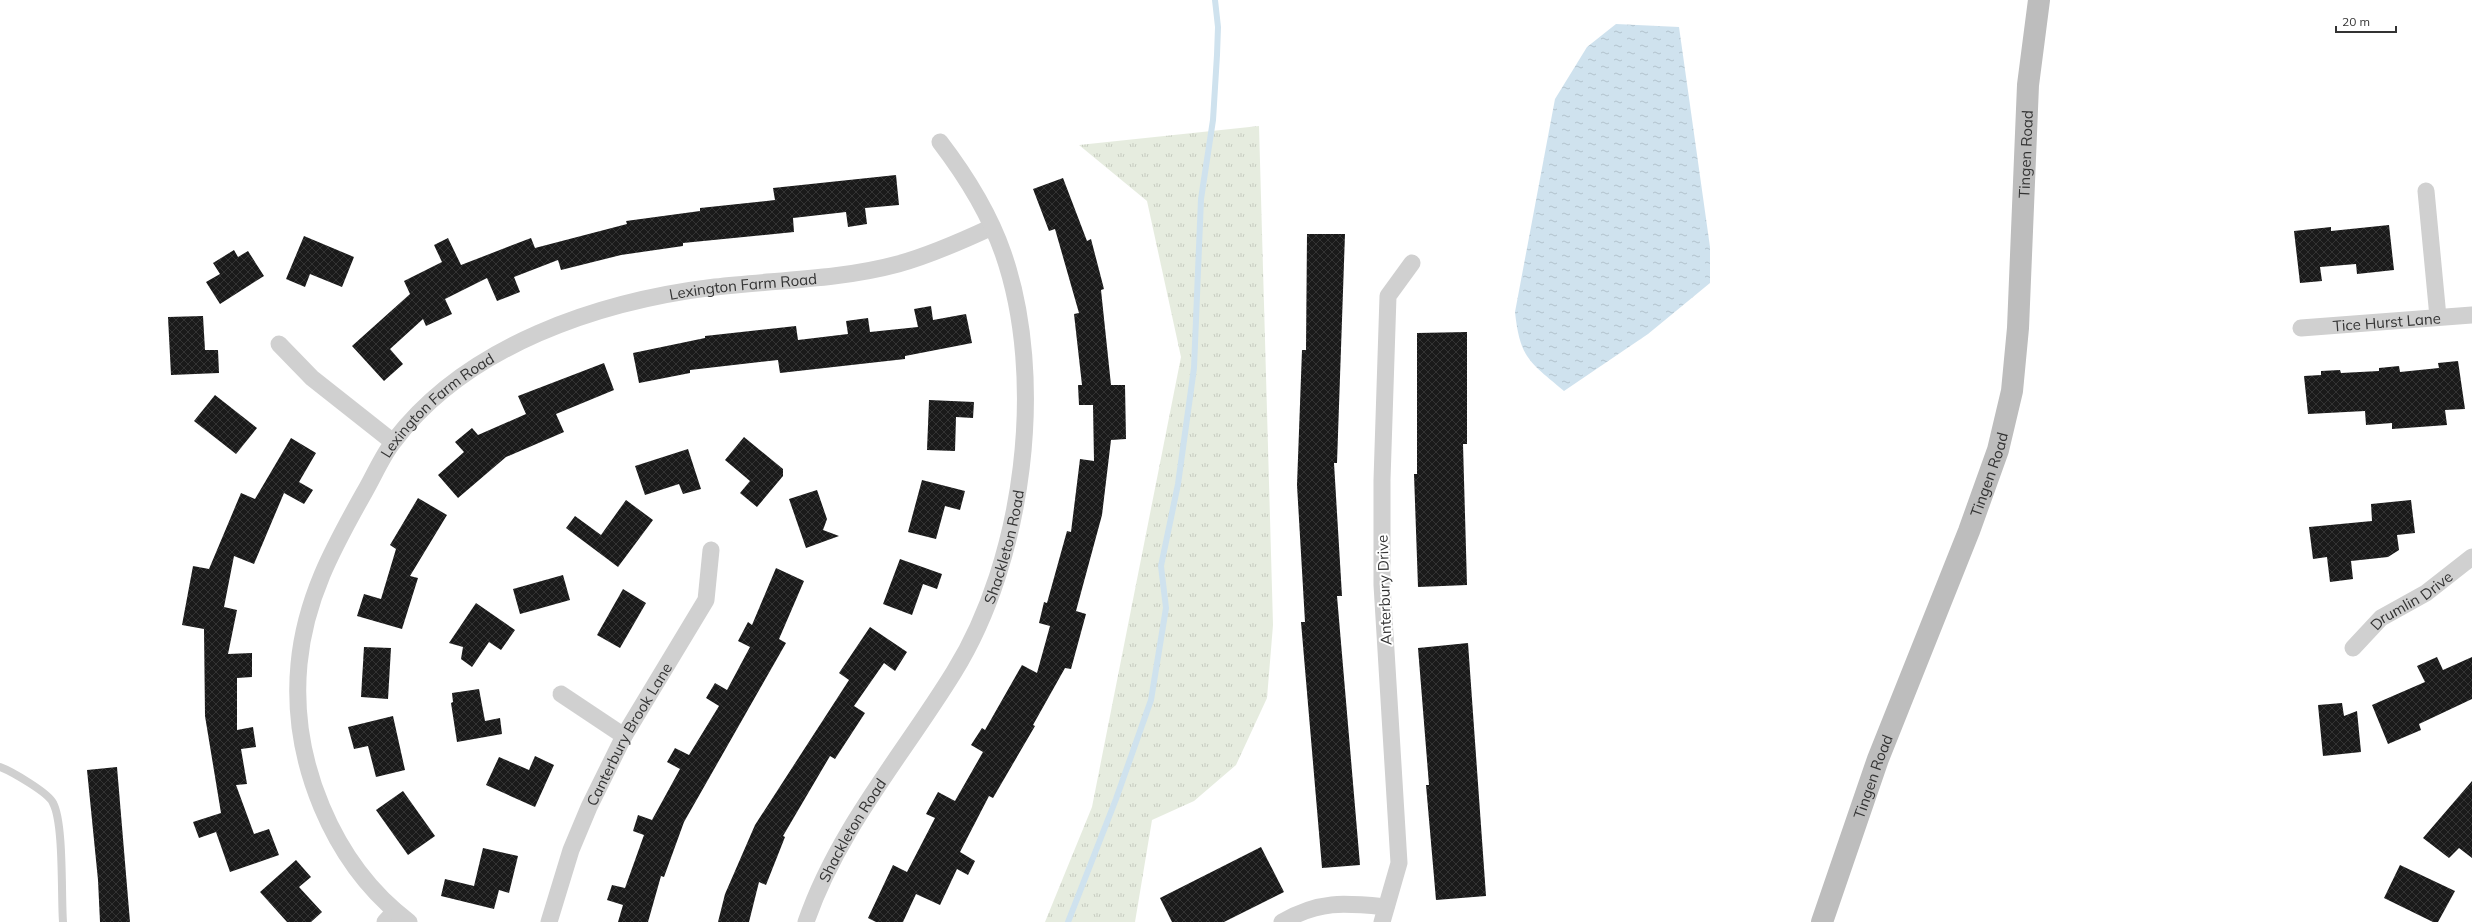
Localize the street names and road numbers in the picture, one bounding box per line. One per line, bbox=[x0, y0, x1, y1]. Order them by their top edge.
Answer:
street label: Tingen Road bbox=[2014, 109, 2036, 198]
street label: Lexington Farm Road bbox=[668, 268, 818, 303]
street label: Tice Hurst Lane bbox=[2332, 308, 2441, 335]
street label: Lexington Farm Road bbox=[376, 348, 497, 461]
street label: Tingen Road bbox=[1965, 430, 2011, 519]
street label: Shackleton Road bbox=[979, 488, 1028, 606]
street label: Anterbury Drive bbox=[1373, 535, 1395, 645]
street label: Drumlin Drive bbox=[2366, 567, 2456, 634]
street label: Canterbury Brook Lane bbox=[582, 659, 676, 809]
street label: Tingen Road bbox=[1849, 732, 1896, 821]
street label: Shackleton Road bbox=[814, 774, 890, 885]

